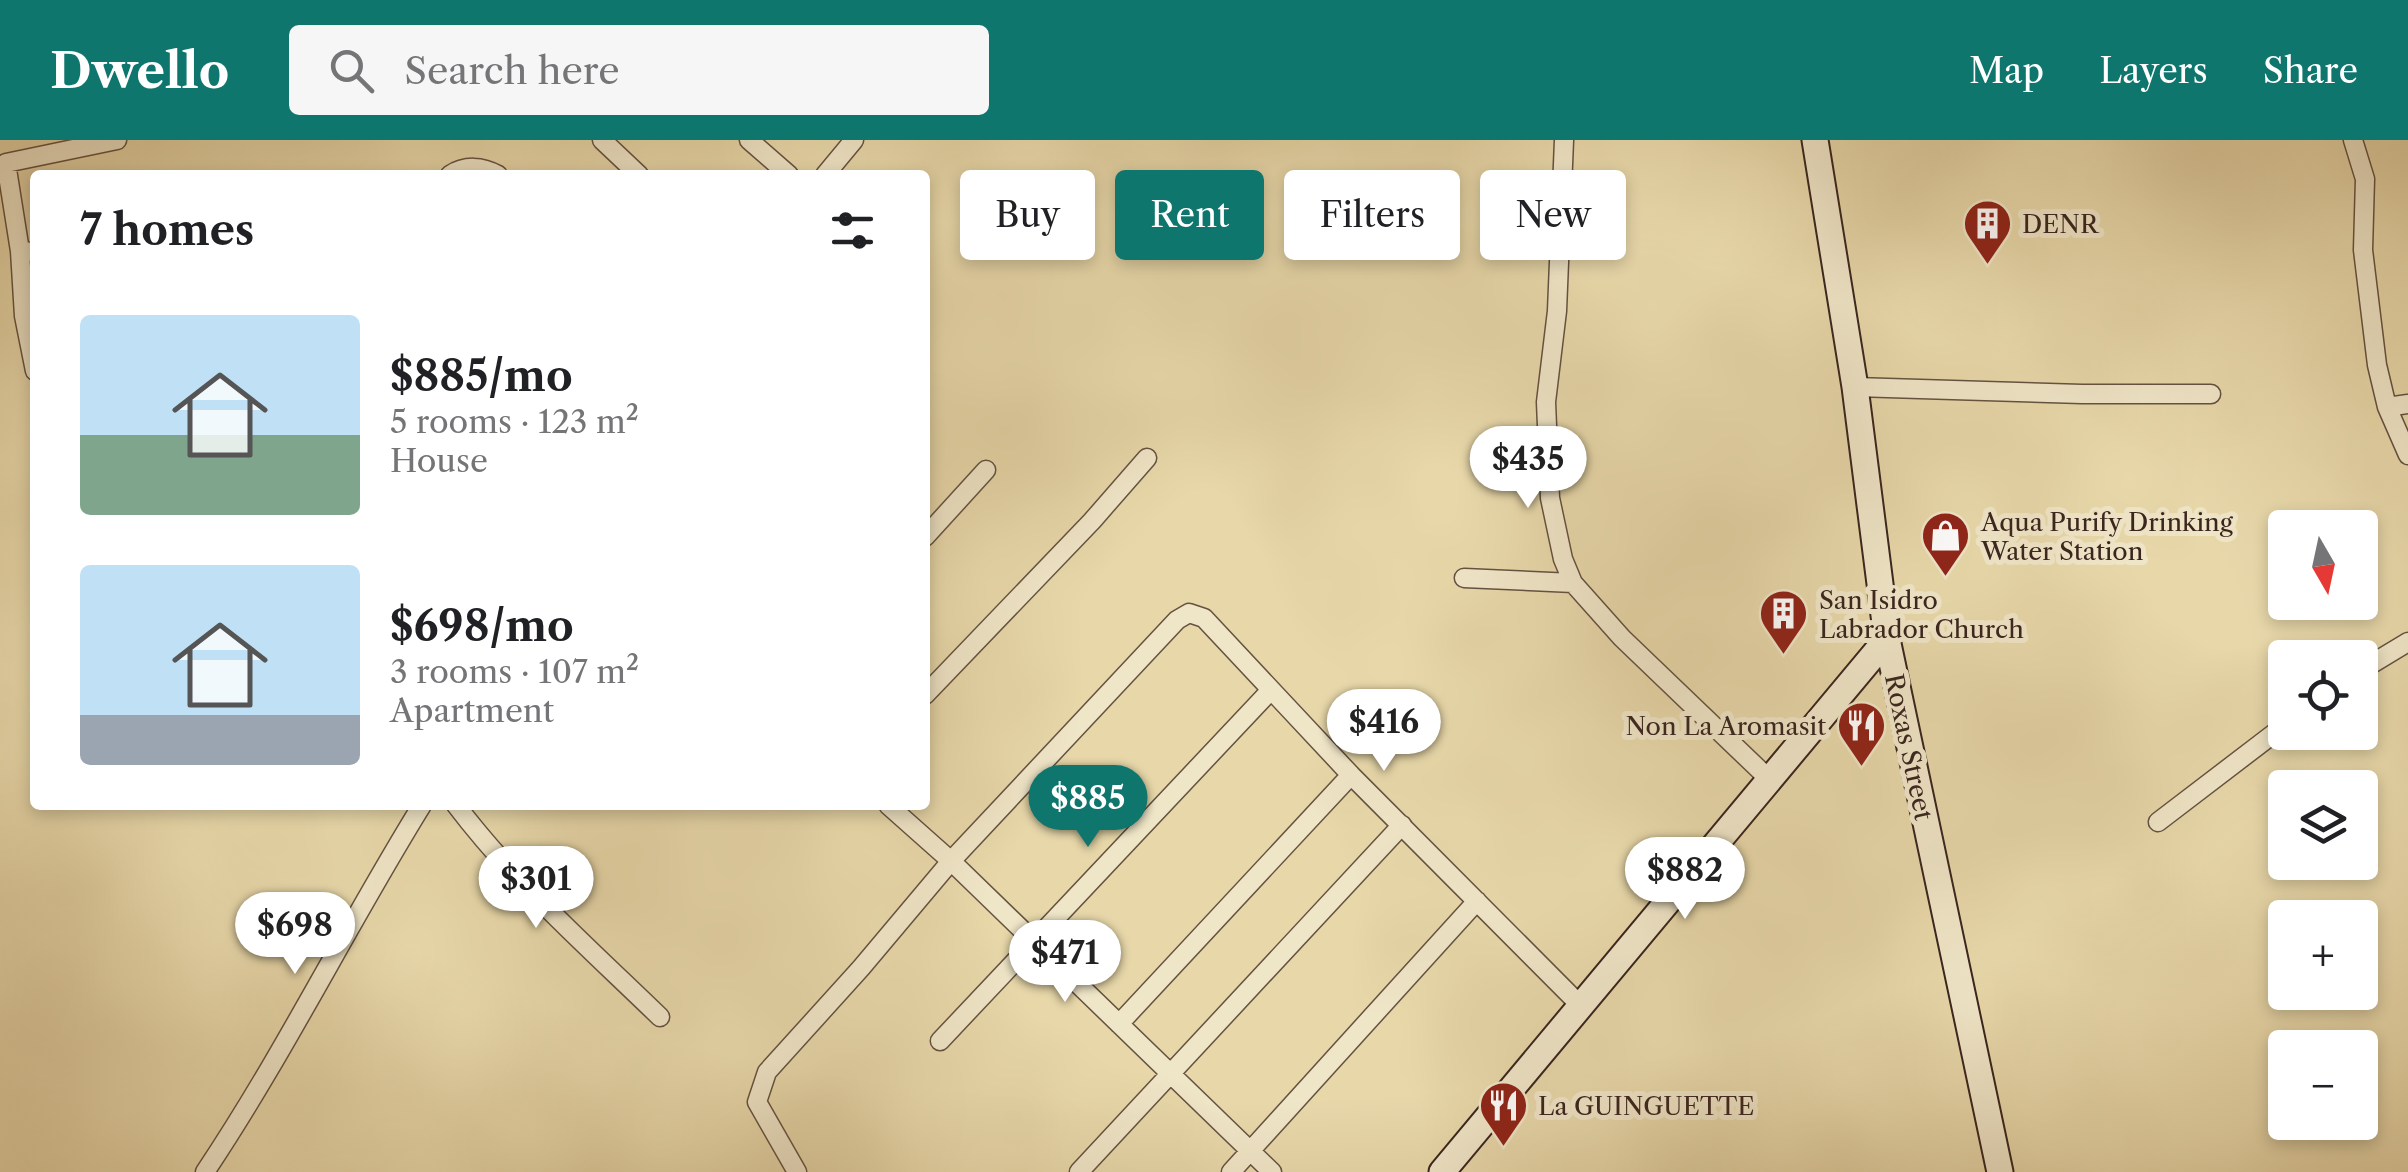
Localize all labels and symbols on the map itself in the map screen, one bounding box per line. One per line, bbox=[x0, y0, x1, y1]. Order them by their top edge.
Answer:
building icon: DENR bbox=[1961, 198, 2013, 266]
place label: DENR bbox=[2022, 209, 2100, 240]
pin: $435 bbox=[1469, 426, 1587, 511]
place label: Aqua Purify Drinking Water Station bbox=[1980, 507, 2234, 567]
shop icon: Aqua Purify Drinking Water Station bbox=[1920, 510, 1972, 578]
north arrow bbox=[2268, 510, 2378, 620]
place label: San Isidro Labrador Church bbox=[1819, 585, 2024, 645]
building icon: San Isidro Labrador Church bbox=[1758, 588, 1810, 656]
street label: Roxas Street bbox=[1878, 671, 1939, 823]
pin: $416 bbox=[1325, 689, 1443, 774]
restaurant icon: Non La Aromasit bbox=[1835, 700, 1887, 768]
place label: Non La Aromasit bbox=[1626, 711, 1826, 742]
pin: $885 bbox=[1029, 765, 1147, 850]
pin: $882 bbox=[1626, 837, 1744, 922]
pin: $301 bbox=[477, 846, 595, 931]
pin: $698 bbox=[236, 892, 354, 977]
pin: $471 bbox=[1006, 920, 1124, 1005]
restaurant icon: La GUINGUETTE bbox=[1477, 1080, 1529, 1148]
place label: La GUINGUETTE bbox=[1538, 1091, 1755, 1122]

